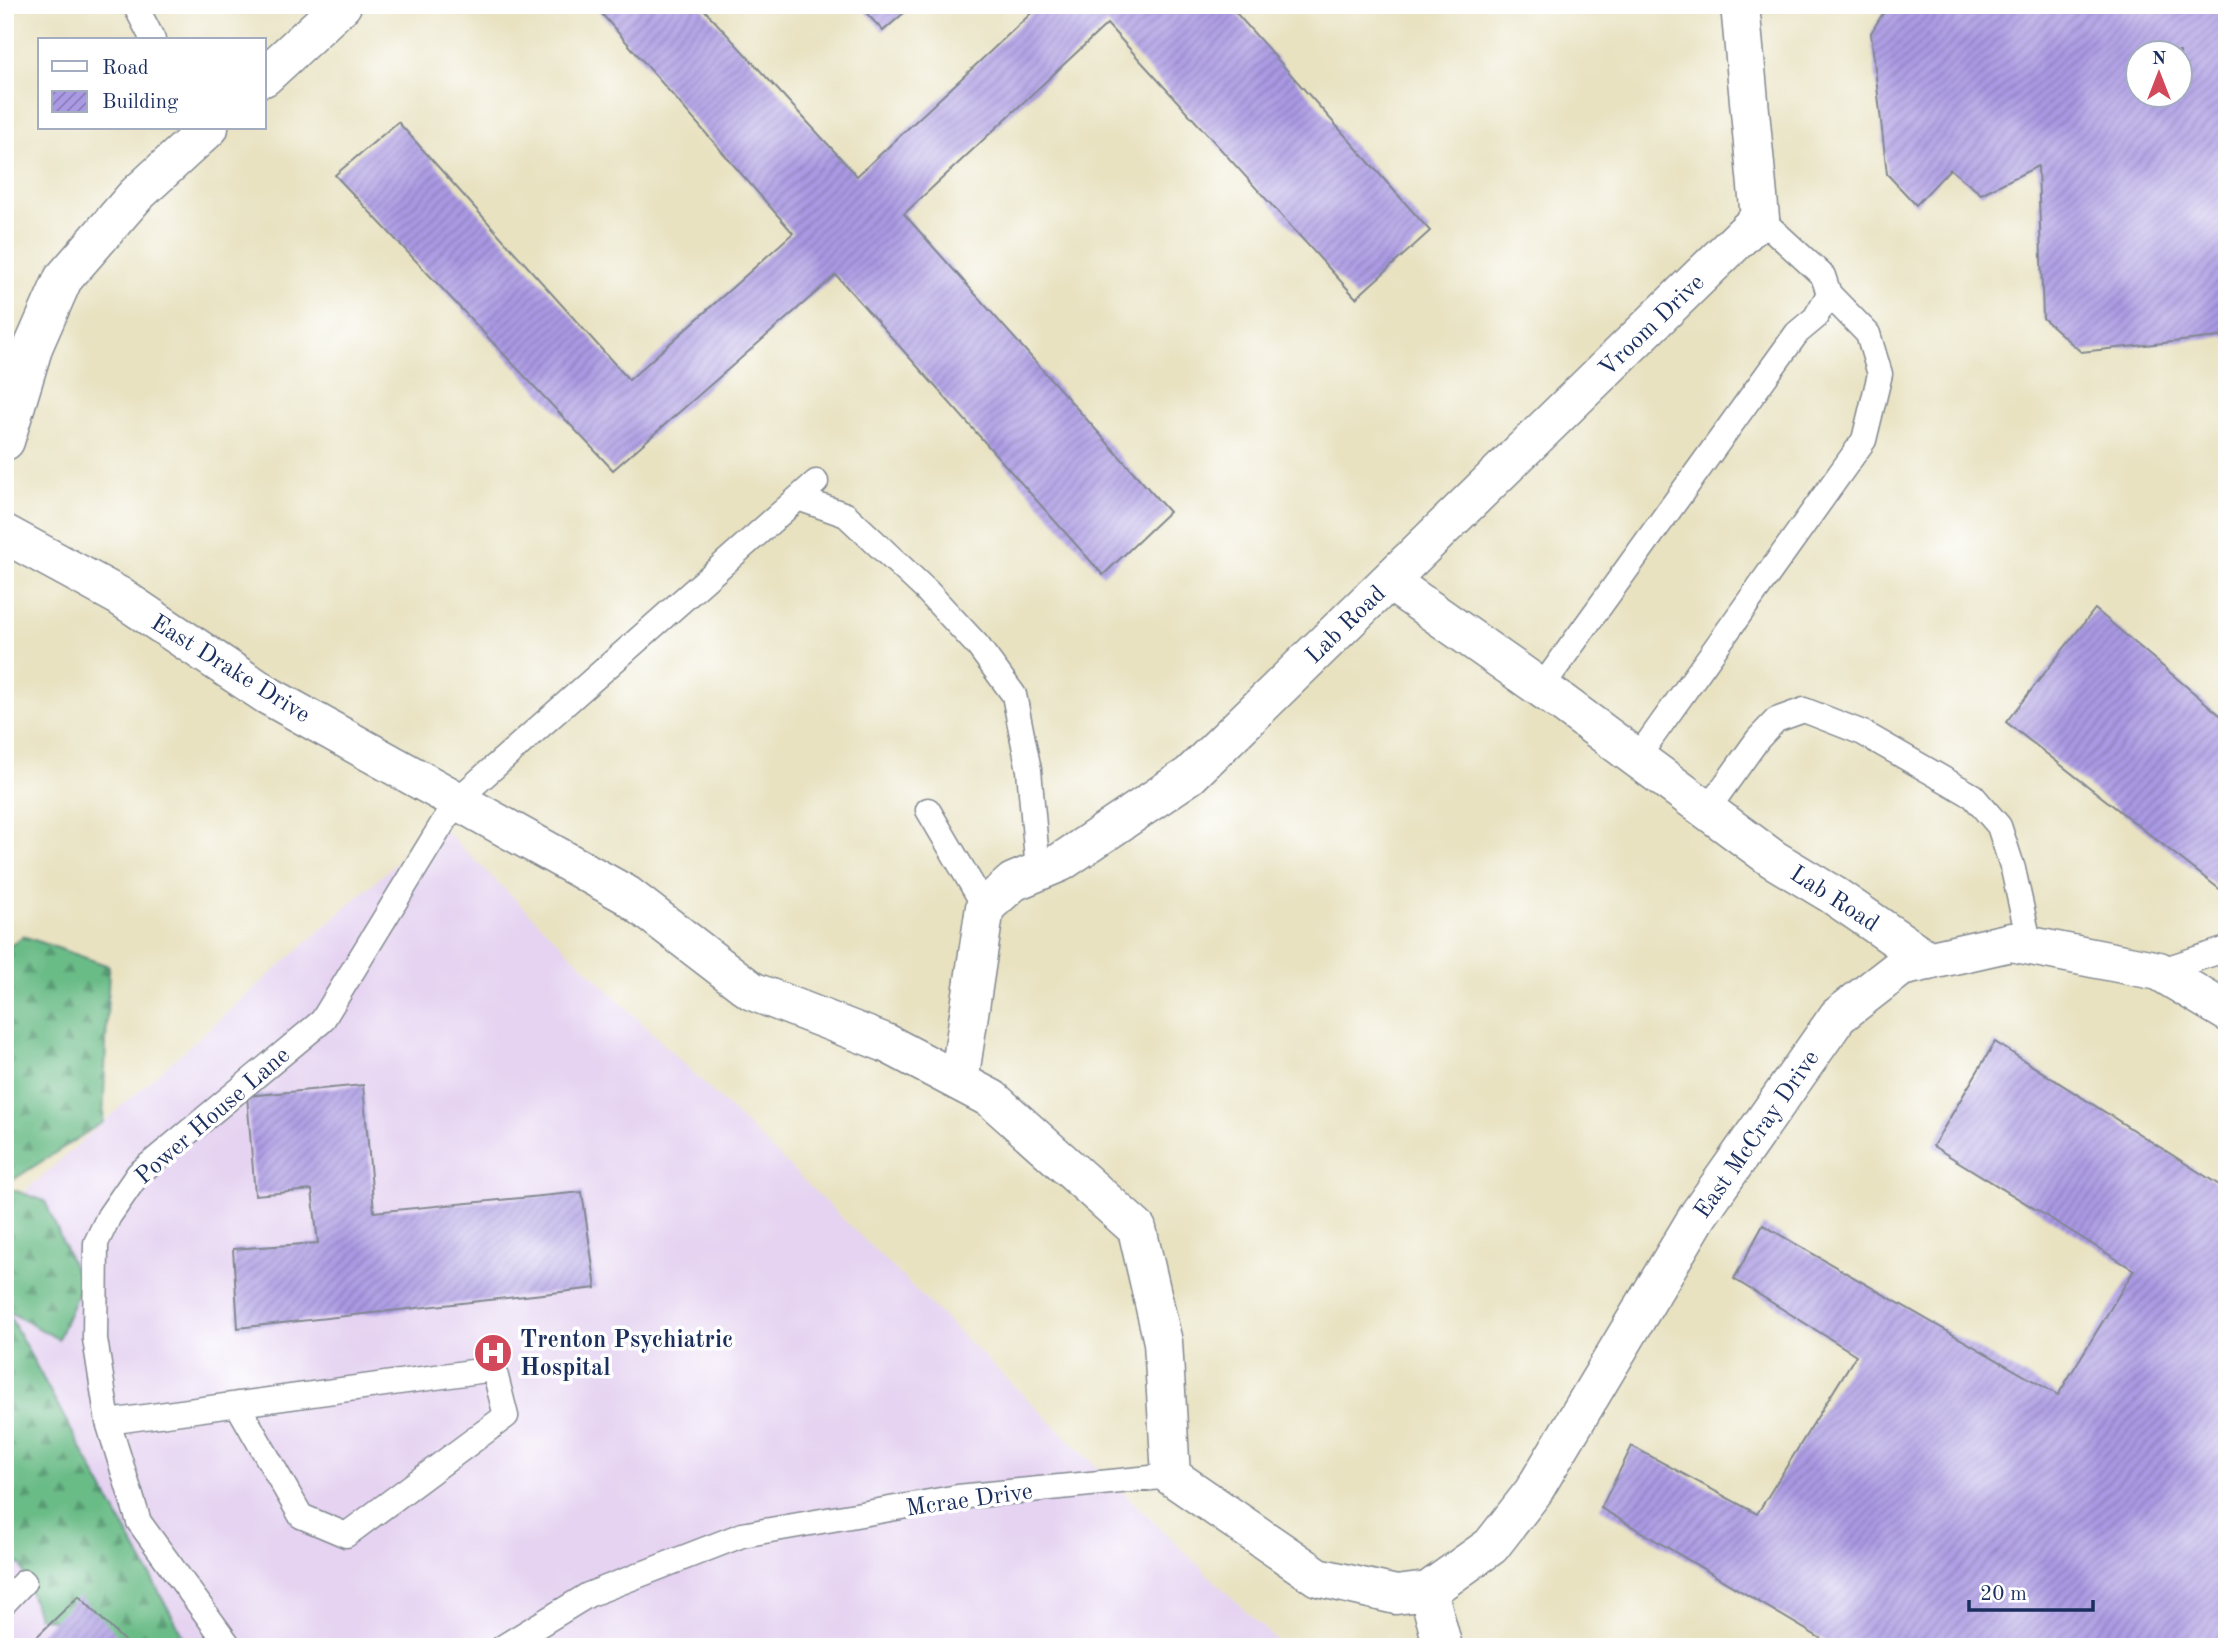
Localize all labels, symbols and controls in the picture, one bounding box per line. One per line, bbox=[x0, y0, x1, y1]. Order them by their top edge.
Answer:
legend bbox=[38, 38, 266, 130]
north arrow bbox=[2124, 38, 2194, 108]
text: N bbox=[2152, 50, 2167, 69]
text: Road bbox=[102, 58, 149, 79]
text: Building bbox=[102, 92, 179, 113]
street label: Vroom Drive bbox=[1595, 271, 1709, 382]
street label: Lab Road bbox=[1302, 582, 1391, 669]
street label: East Drake Drive bbox=[146, 611, 314, 728]
street label: Lab Road bbox=[1785, 862, 1883, 937]
street label: Power House Lane bbox=[132, 1043, 295, 1190]
street label: East McCray Drive bbox=[1691, 1047, 1825, 1224]
place label: Trenton Psychiatric Hospital bbox=[520, 1329, 733, 1381]
hospital icon: Trenton Psychiatric Hospital bbox=[472, 1332, 514, 1374]
street label: Mcrae Drive bbox=[904, 1480, 1034, 1522]
scale bar bbox=[1969, 1568, 2094, 1612]
text: 20 m bbox=[1980, 1584, 2027, 1605]

